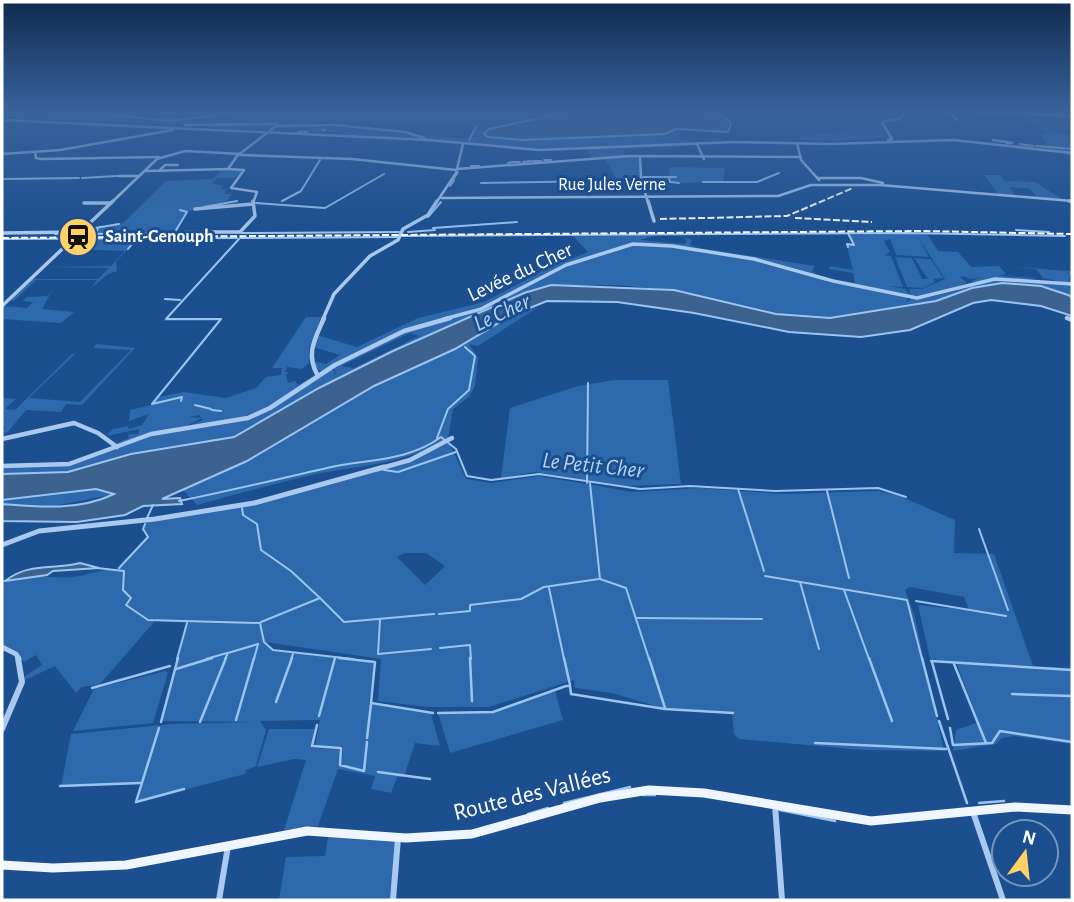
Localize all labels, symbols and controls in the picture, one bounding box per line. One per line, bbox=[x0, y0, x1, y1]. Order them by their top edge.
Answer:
street label: Rue Jules Verne bbox=[558, 176, 666, 194]
station icon: Saint-Genouph bbox=[57, 216, 99, 258]
place label: Saint-Genouph bbox=[105, 228, 214, 246]
street label: Levée du Cher bbox=[464, 239, 576, 305]
water label: Le Cher bbox=[470, 290, 534, 336]
water label: Le Petit Cher bbox=[541, 449, 646, 483]
street label: Route des Vallées bbox=[451, 763, 613, 825]
north arrow bbox=[990, 818, 1060, 888]
text: N bbox=[1020, 827, 1038, 849]

